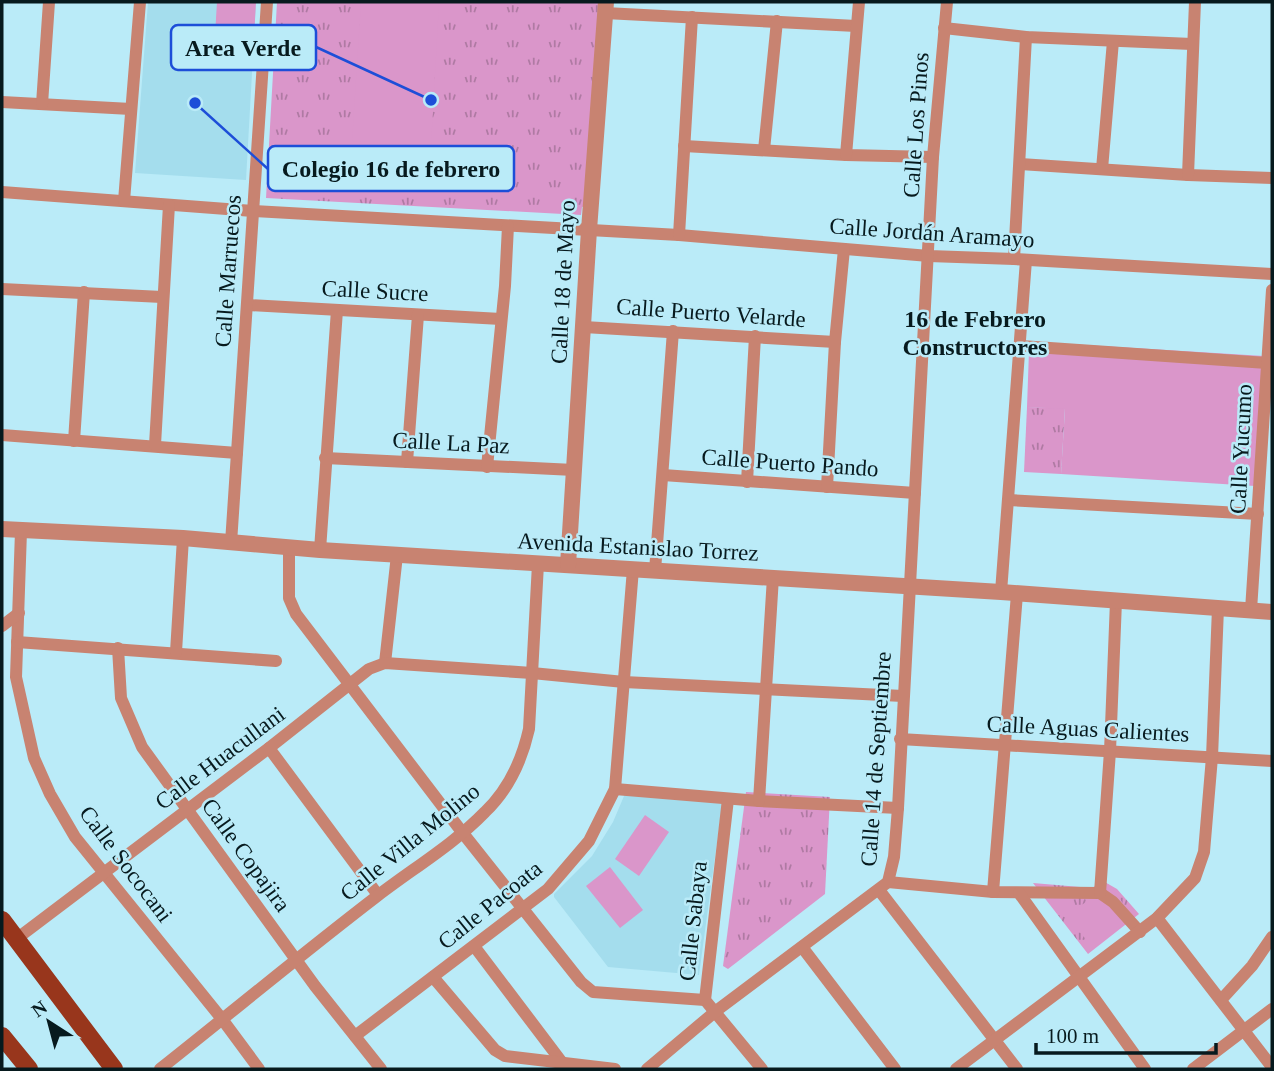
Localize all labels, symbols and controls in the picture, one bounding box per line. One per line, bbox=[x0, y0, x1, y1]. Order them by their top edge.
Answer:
callout: Area Verde bbox=[171, 25, 316, 70]
text: Area Verde bbox=[185, 35, 301, 61]
street label: Calle Los Pinos bbox=[898, 51, 934, 199]
callout: Colegio 16 de febrero bbox=[268, 146, 514, 191]
text: Colegio 16 de febrero bbox=[282, 156, 500, 182]
street label: Calle Marruecos bbox=[210, 194, 246, 348]
street label: Calle 18 de Mayo bbox=[546, 199, 580, 365]
street label: Calle Jordán Aramayo bbox=[829, 213, 1035, 253]
street label: Calle Sucre bbox=[321, 276, 429, 306]
street label: Calle Puerto Velarde bbox=[615, 294, 807, 332]
district label: 16 de Febrero Constructores bbox=[903, 306, 1047, 360]
street label: Calle Yucumo bbox=[1225, 383, 1257, 515]
street label: Calle La Paz bbox=[392, 427, 510, 459]
street label: Calle Puerto Pando bbox=[701, 444, 879, 482]
street label: Avenida Estanislao Torrez bbox=[517, 528, 759, 566]
street label: Calle 14 de Septiembre bbox=[856, 651, 896, 867]
street label: Calle Huacullani bbox=[151, 701, 289, 815]
street label: Calle Aguas Calientes bbox=[986, 711, 1190, 747]
street label: Calle Villa Molino bbox=[335, 778, 485, 906]
street label: Calle Copajira bbox=[197, 794, 295, 916]
street label: Calle Sococani bbox=[74, 801, 178, 927]
street label: Calle Pacoata bbox=[433, 856, 547, 954]
street label: Calle Sabaya bbox=[674, 860, 712, 982]
north arrow bbox=[14, 987, 84, 1057]
text: N bbox=[28, 996, 51, 1021]
scale bar bbox=[1036, 1012, 1216, 1056]
text: 100 m bbox=[1046, 1024, 1099, 1048]

